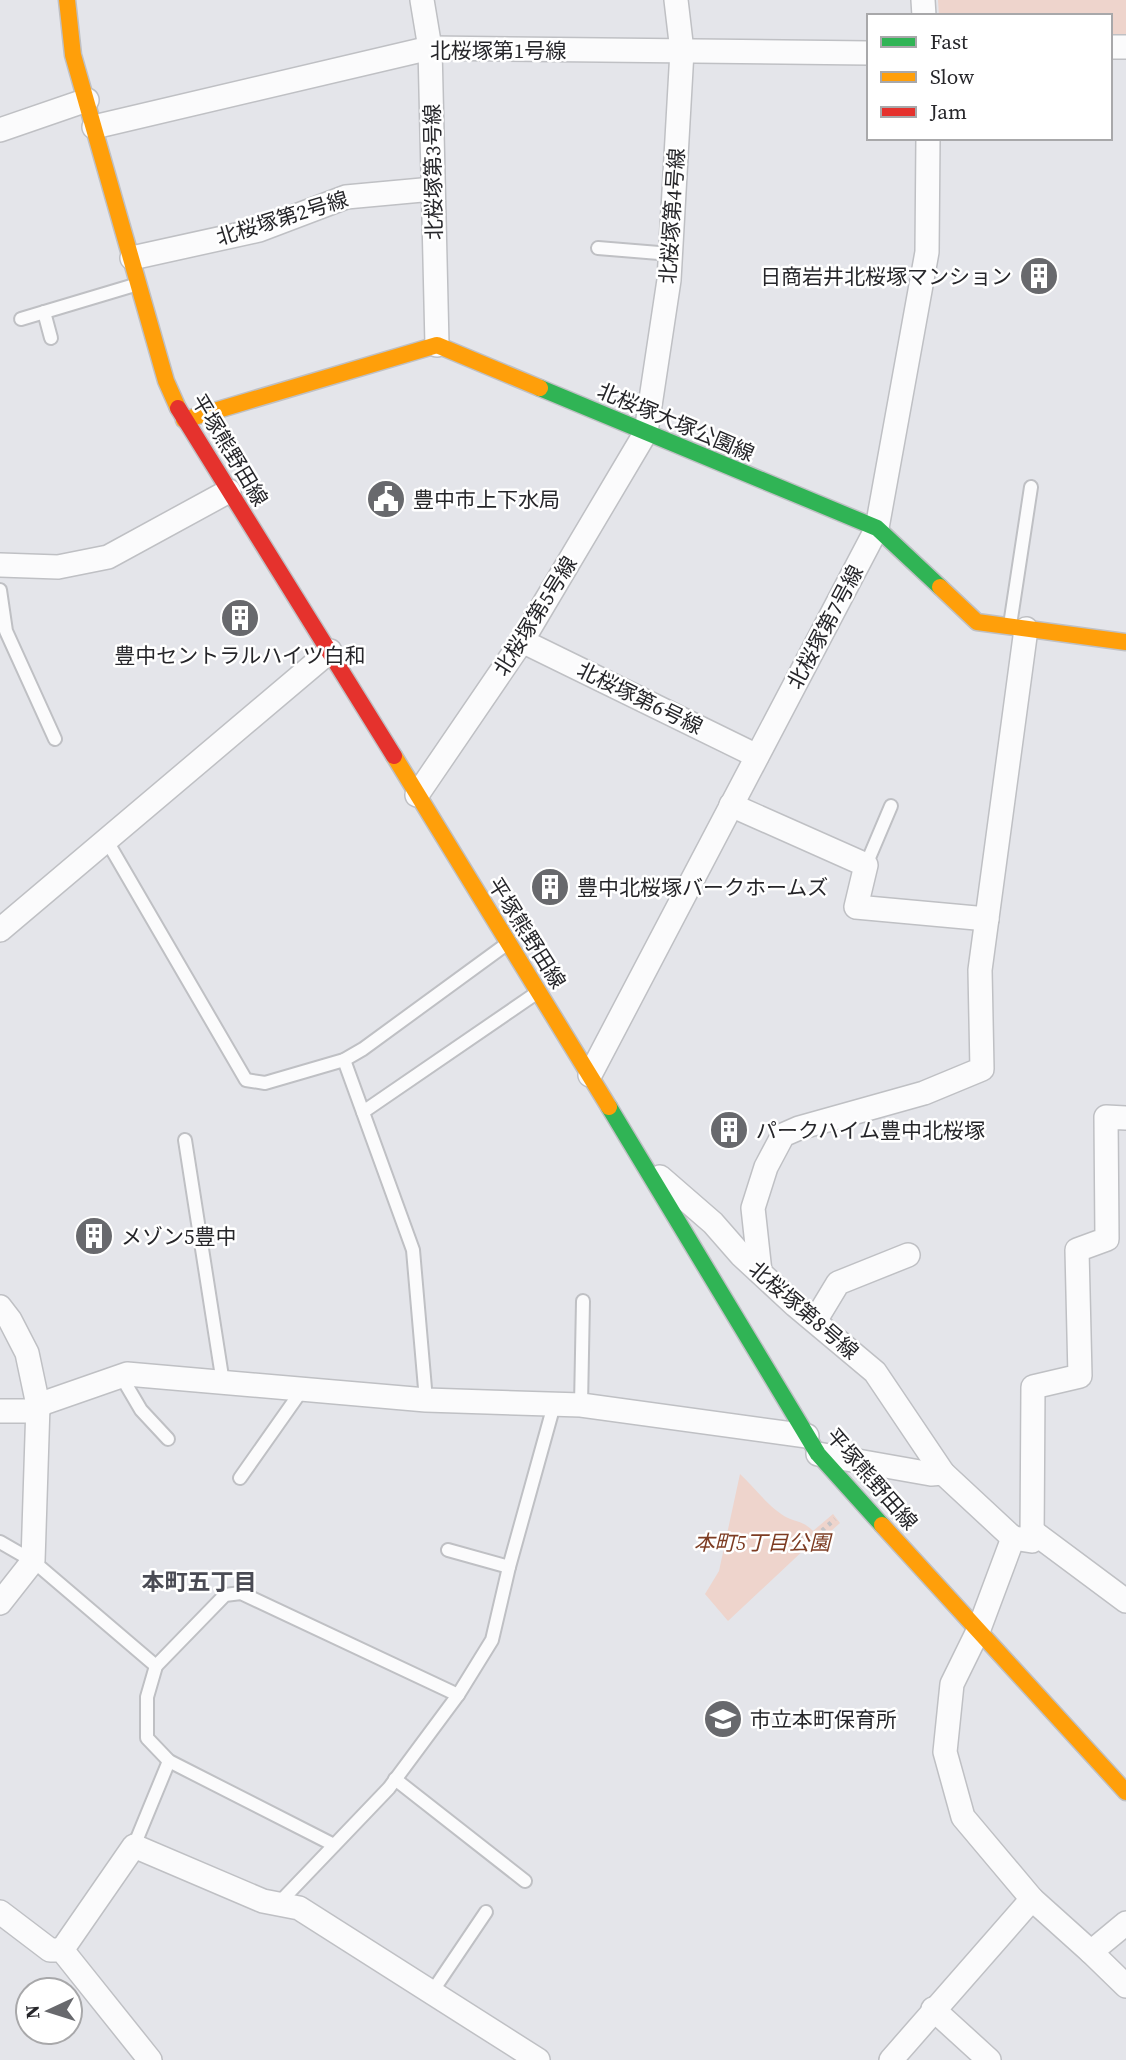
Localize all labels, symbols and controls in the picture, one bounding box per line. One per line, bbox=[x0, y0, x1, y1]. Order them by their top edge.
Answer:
legend bbox=[867, 14, 1112, 140]
text: Fast bbox=[930, 27, 968, 56]
street label: 北桜塚第1号線 bbox=[430, 36, 566, 65]
text: Slow bbox=[930, 62, 974, 91]
text: Jam bbox=[929, 97, 967, 126]
street label: 北桜塚第3号線 bbox=[417, 104, 449, 240]
street label: 北桜塚第4号線 bbox=[653, 147, 691, 285]
street label: 北桜塚第2号線 bbox=[212, 184, 352, 252]
building icon: 日商岩井北桜塚マンション bbox=[1018, 255, 1060, 297]
place label: 日商岩井北桜塚マンション bbox=[760, 262, 1012, 291]
street label: 北桜塚大塚公園線 bbox=[593, 376, 759, 468]
street label: 平塚熊野田線 bbox=[185, 389, 275, 511]
public building icon: 豊中市上下水局 bbox=[365, 478, 407, 520]
place label: 豊中市上下水局 bbox=[413, 485, 560, 514]
street label: 北桜塚第5号線 bbox=[487, 550, 583, 682]
street label: 北桜塚第7号線 bbox=[780, 560, 870, 694]
building icon: 豊中セントラルハイツ白和 bbox=[219, 597, 261, 639]
place label: 豊中セントラルハイツ白和 bbox=[114, 641, 366, 670]
street label: 北桜塚第6号線 bbox=[572, 655, 708, 741]
building icon: 豊中北桜塚バークホームズ bbox=[529, 866, 571, 908]
street label: 平塚熊野田線 bbox=[481, 872, 573, 994]
place label: 豊中北桜塚バークホームズ bbox=[577, 873, 828, 902]
building icon: パークハイム豊中北桜塚 bbox=[708, 1109, 750, 1151]
place label: パークハイム豊中北桜塚 bbox=[756, 1116, 985, 1145]
building icon: メゾン5豊中 bbox=[73, 1215, 115, 1257]
place label: メゾン5豊中 bbox=[121, 1222, 237, 1251]
street label: 北桜塚第8号線 bbox=[743, 1254, 865, 1366]
street label: 平塚熊野田線 bbox=[820, 1422, 924, 1536]
park label: 本町5丁目公園 bbox=[694, 1528, 833, 1557]
district label: 本町五丁目 bbox=[142, 1566, 257, 1598]
school or university icon: 市立本町保育所 bbox=[702, 1698, 744, 1740]
place label: 市立本町保育所 bbox=[750, 1705, 897, 1734]
north arrow bbox=[14, 1976, 84, 2046]
text: N bbox=[19, 2004, 45, 2020]

